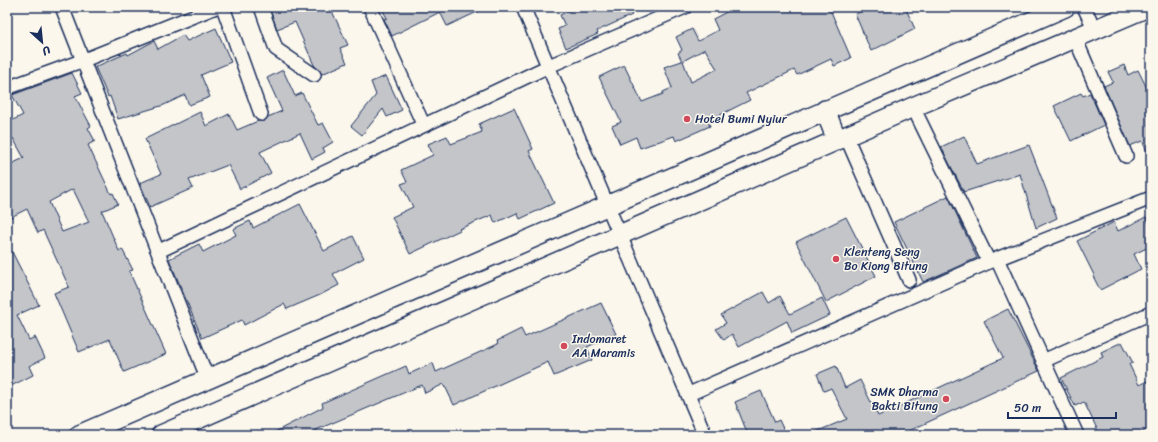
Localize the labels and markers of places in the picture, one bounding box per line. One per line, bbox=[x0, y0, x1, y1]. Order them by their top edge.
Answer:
place label: Hotel Bumi Nyiur bbox=[695, 108, 788, 130]
marker: Hotel Bumi Nyiur bbox=[682, 114, 692, 124]
place label: Klenteng Seng Bo Kiong Bitung bbox=[844, 241, 928, 277]
marker: Klenteng Seng Bo Kiong Bitung bbox=[831, 254, 841, 264]
place label: Indomaret AA Maramis bbox=[571, 328, 635, 364]
marker: Indomaret AA Maramis bbox=[559, 341, 569, 351]
place label: SMK Dharma Bakti Bitung bbox=[870, 381, 939, 417]
marker: SMK Dharma Bakti Bitung bbox=[941, 394, 951, 404]

